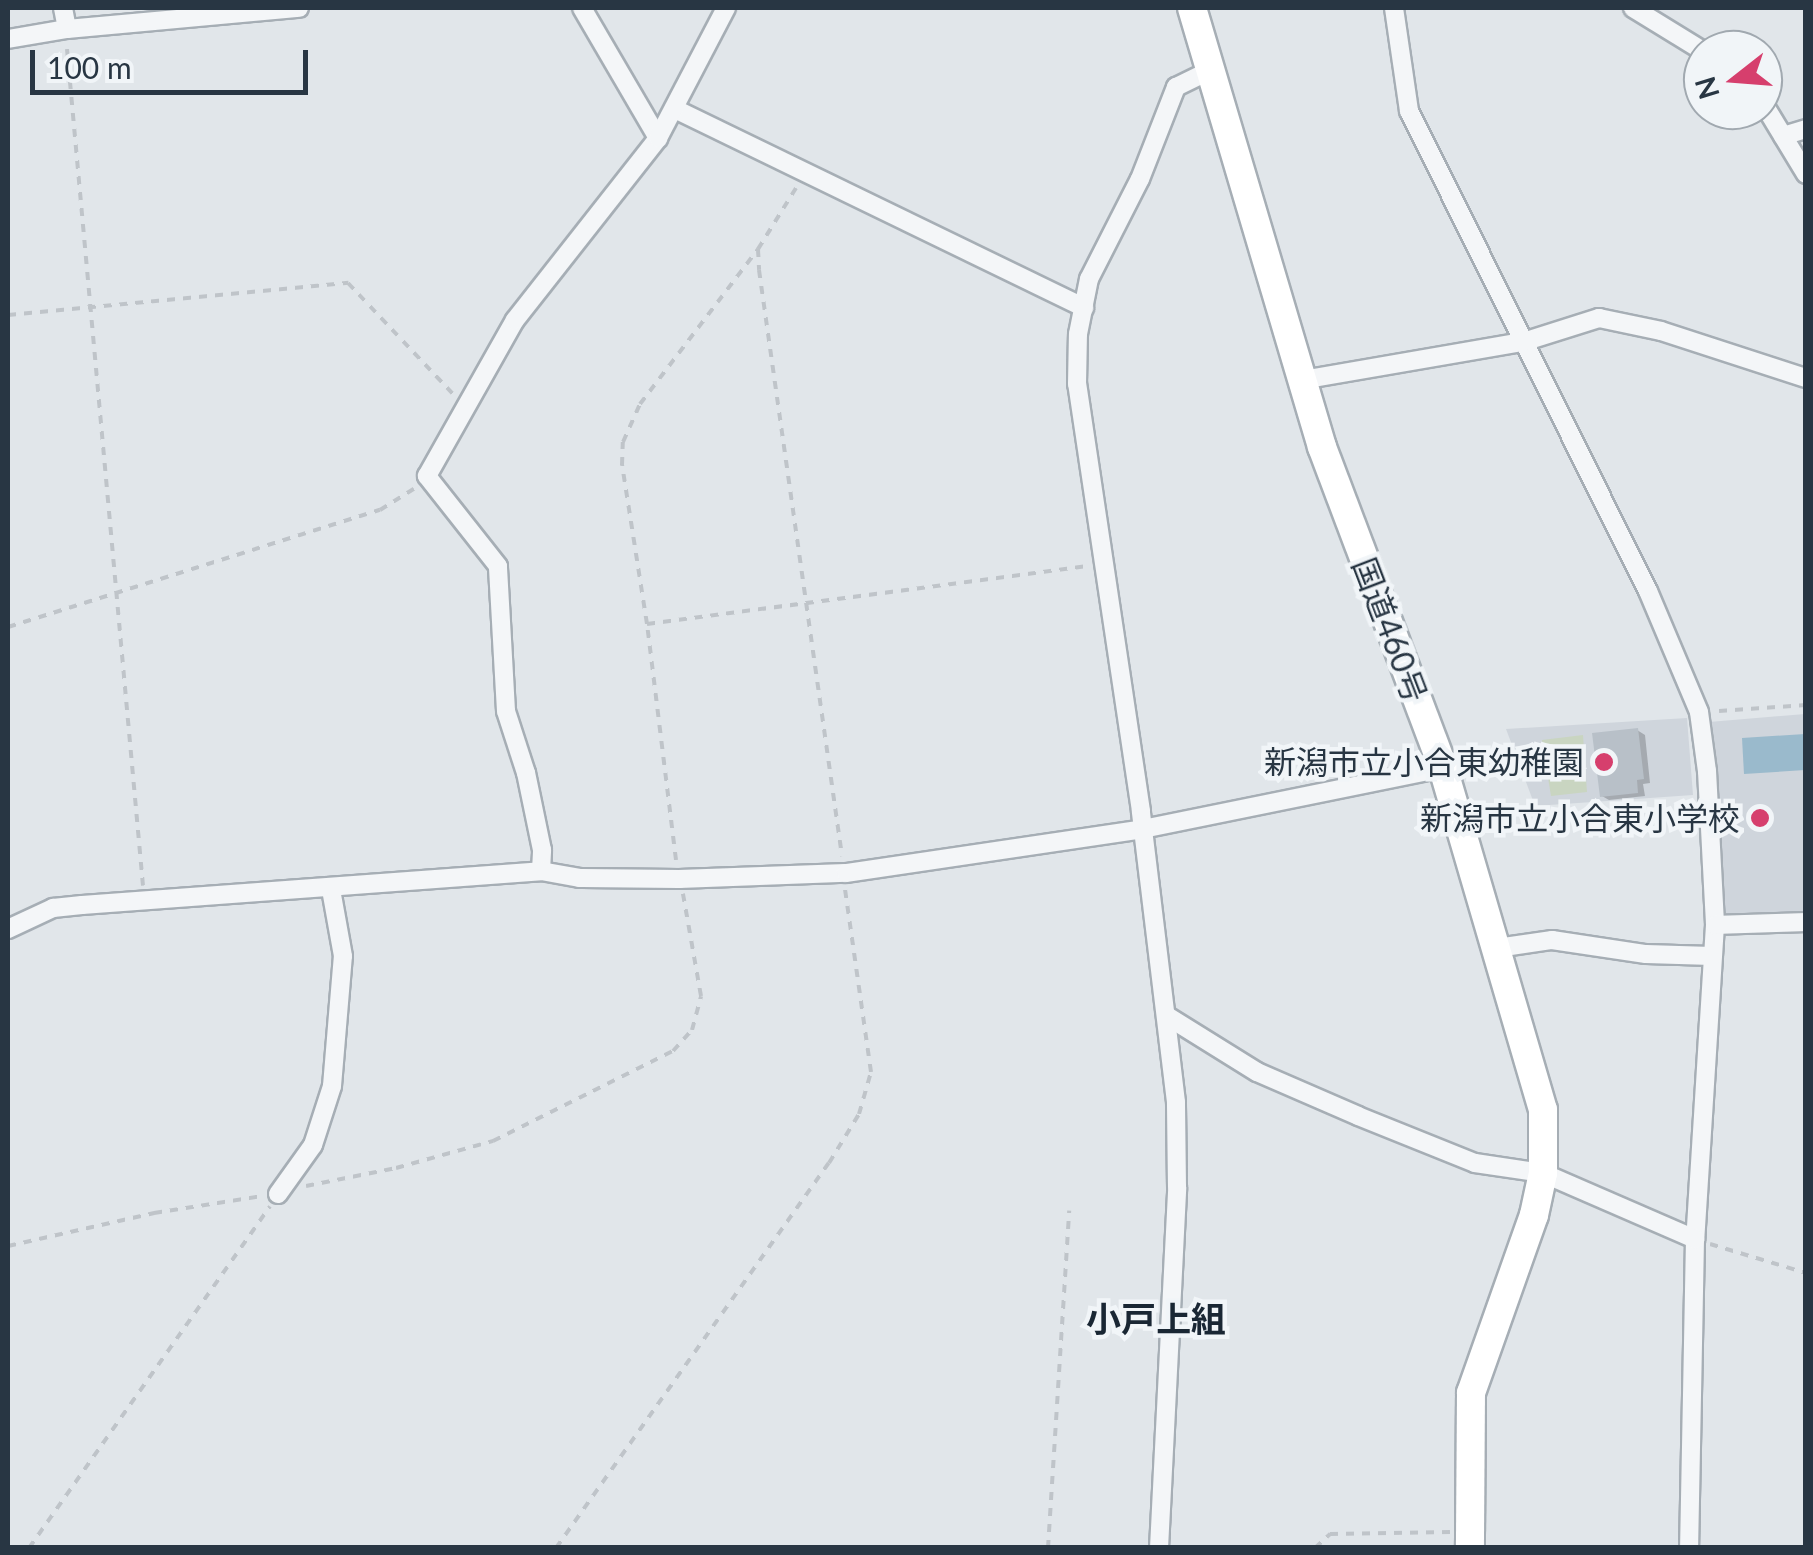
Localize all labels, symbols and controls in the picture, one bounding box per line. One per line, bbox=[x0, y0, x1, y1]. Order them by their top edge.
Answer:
scale bar bbox=[35, 30, 312, 92]
north arrow bbox=[1683, 30, 1783, 130]
text: 100 m bbox=[47, 49, 132, 85]
text: N bbox=[1687, 73, 1726, 103]
street label: 国道460号 bbox=[1345, 552, 1435, 708]
place label: 新潟市立小合東幼稚園 bbox=[1264, 743, 1584, 781]
marker: 新潟市立小合東幼稚園 bbox=[1593, 751, 1615, 773]
place label: 新潟市立小合東小学校 bbox=[1420, 799, 1740, 837]
marker: 新潟市立小合東小学校 bbox=[1749, 807, 1771, 829]
district label: 小戸上組 bbox=[1086, 1297, 1226, 1339]

